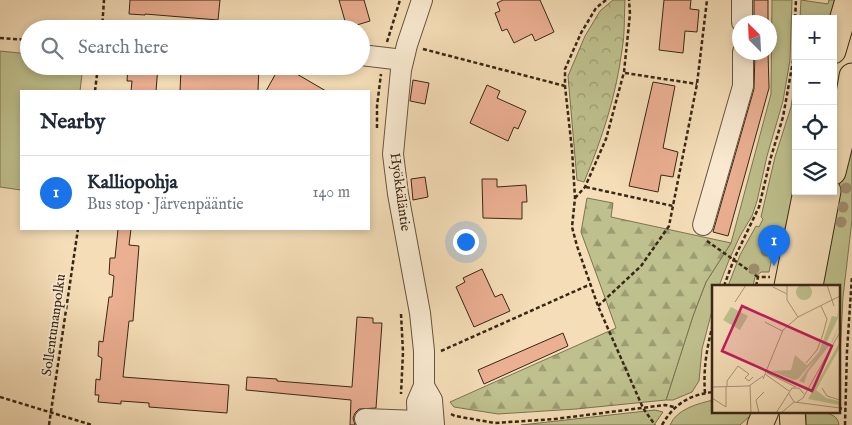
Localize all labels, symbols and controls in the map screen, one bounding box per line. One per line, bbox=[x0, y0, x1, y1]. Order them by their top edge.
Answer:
north arrow bbox=[732, 15, 777, 60]
map controls bbox=[792, 15, 837, 195]
button: + bbox=[792, 15, 837, 60]
search box bbox=[20, 20, 370, 75]
icon: search bbox=[38, 34, 66, 62]
text: Search here bbox=[78, 36, 169, 60]
button: − bbox=[792, 60, 837, 105]
button: locate bbox=[792, 105, 837, 150]
text: Nearby bbox=[40, 109, 105, 136]
button: layers bbox=[792, 150, 837, 195]
street label: Hyökkäläntie bbox=[386, 152, 414, 233]
text: Kalliopohja bbox=[87, 171, 178, 195]
text: 1 bbox=[53, 183, 59, 203]
text: 140 m bbox=[312, 183, 350, 203]
text: Bus stop · Järvenpääntie bbox=[87, 195, 244, 215]
pin: 1 bbox=[758, 225, 790, 266]
your location bbox=[453, 229, 479, 255]
street label: Sollentunanpolku bbox=[38, 273, 70, 377]
inset map bbox=[712, 285, 840, 412]

